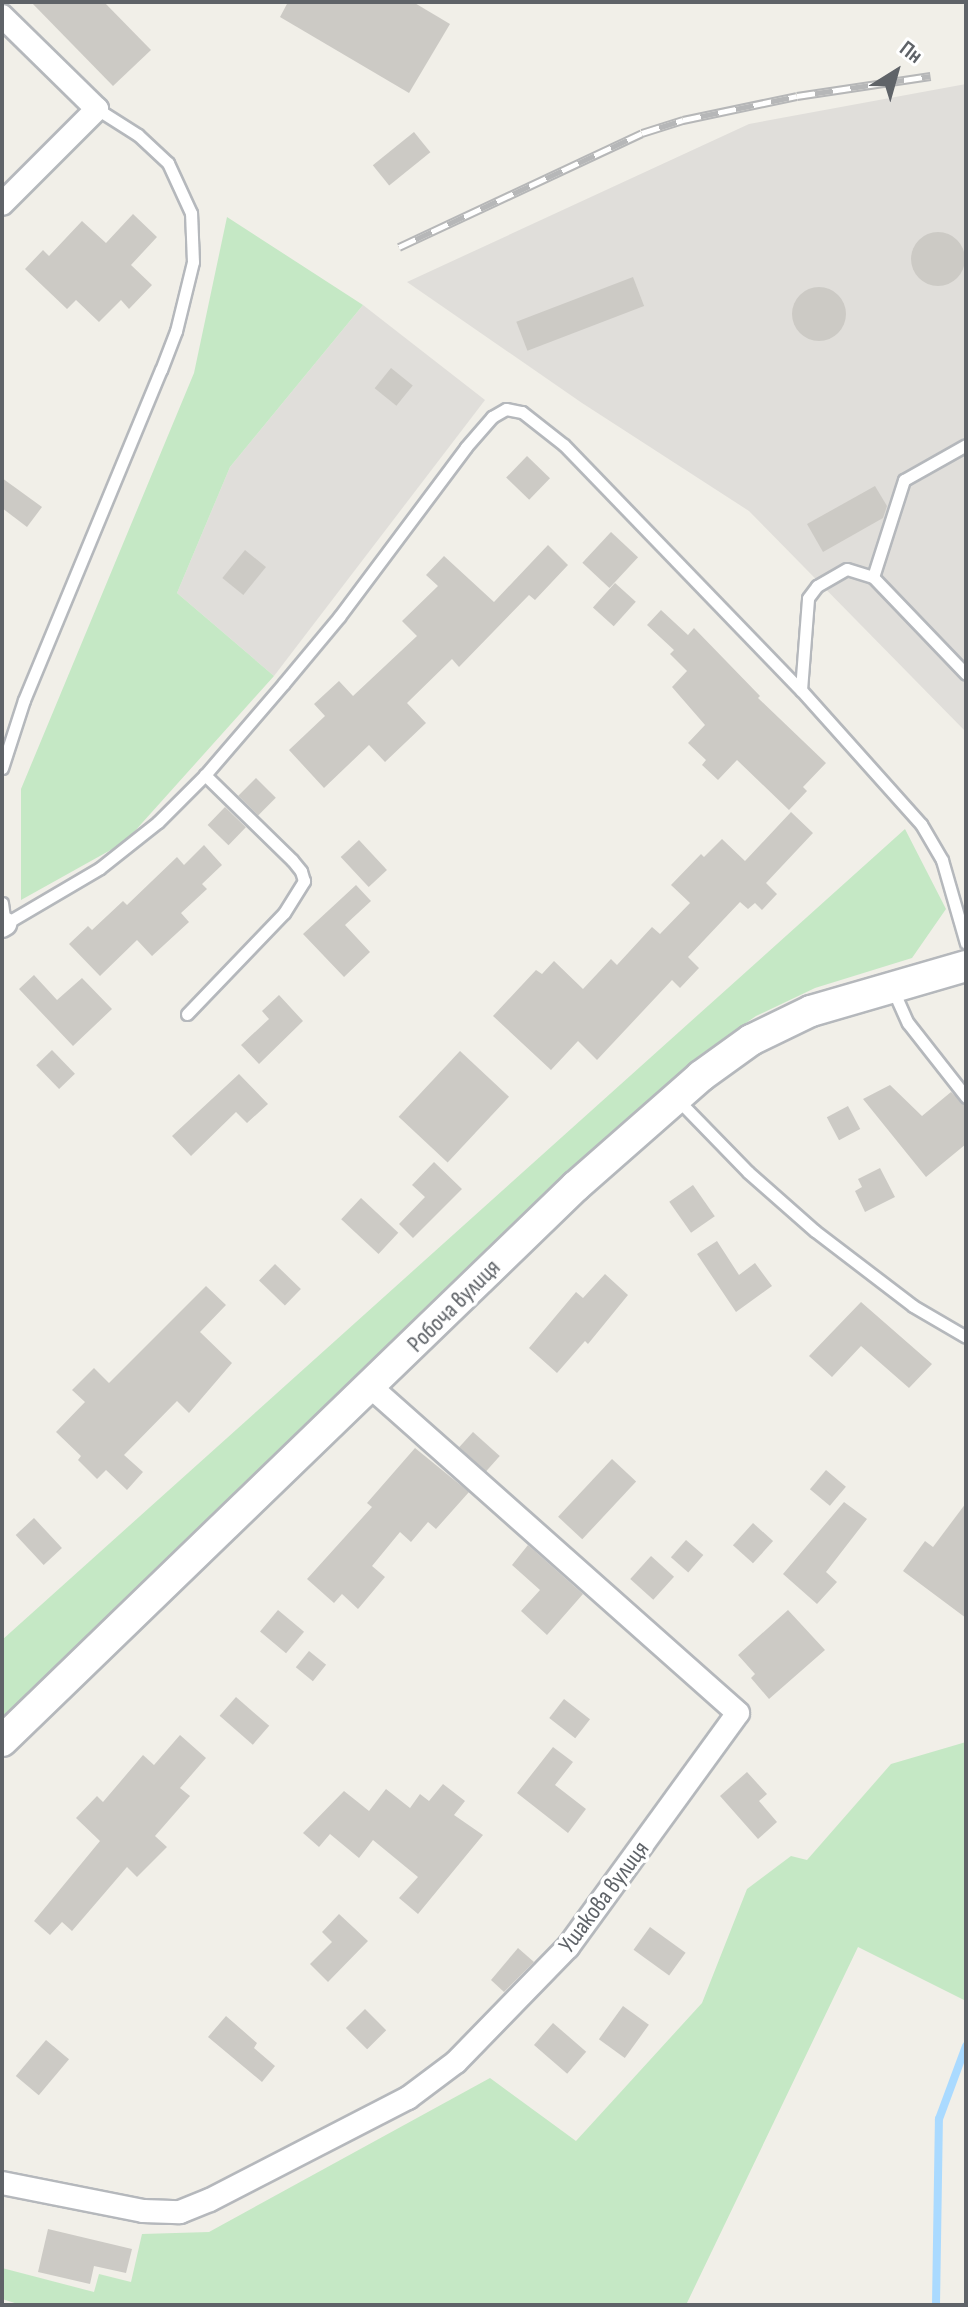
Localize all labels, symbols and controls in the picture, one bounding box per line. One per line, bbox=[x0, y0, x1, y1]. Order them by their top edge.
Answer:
north arrow bbox=[856, 32, 936, 112]
text: Пн bbox=[894, 35, 927, 70]
street label: Робоча вулиця bbox=[401, 1253, 507, 1359]
street label: Ушакова вулиця bbox=[553, 1835, 655, 1959]

